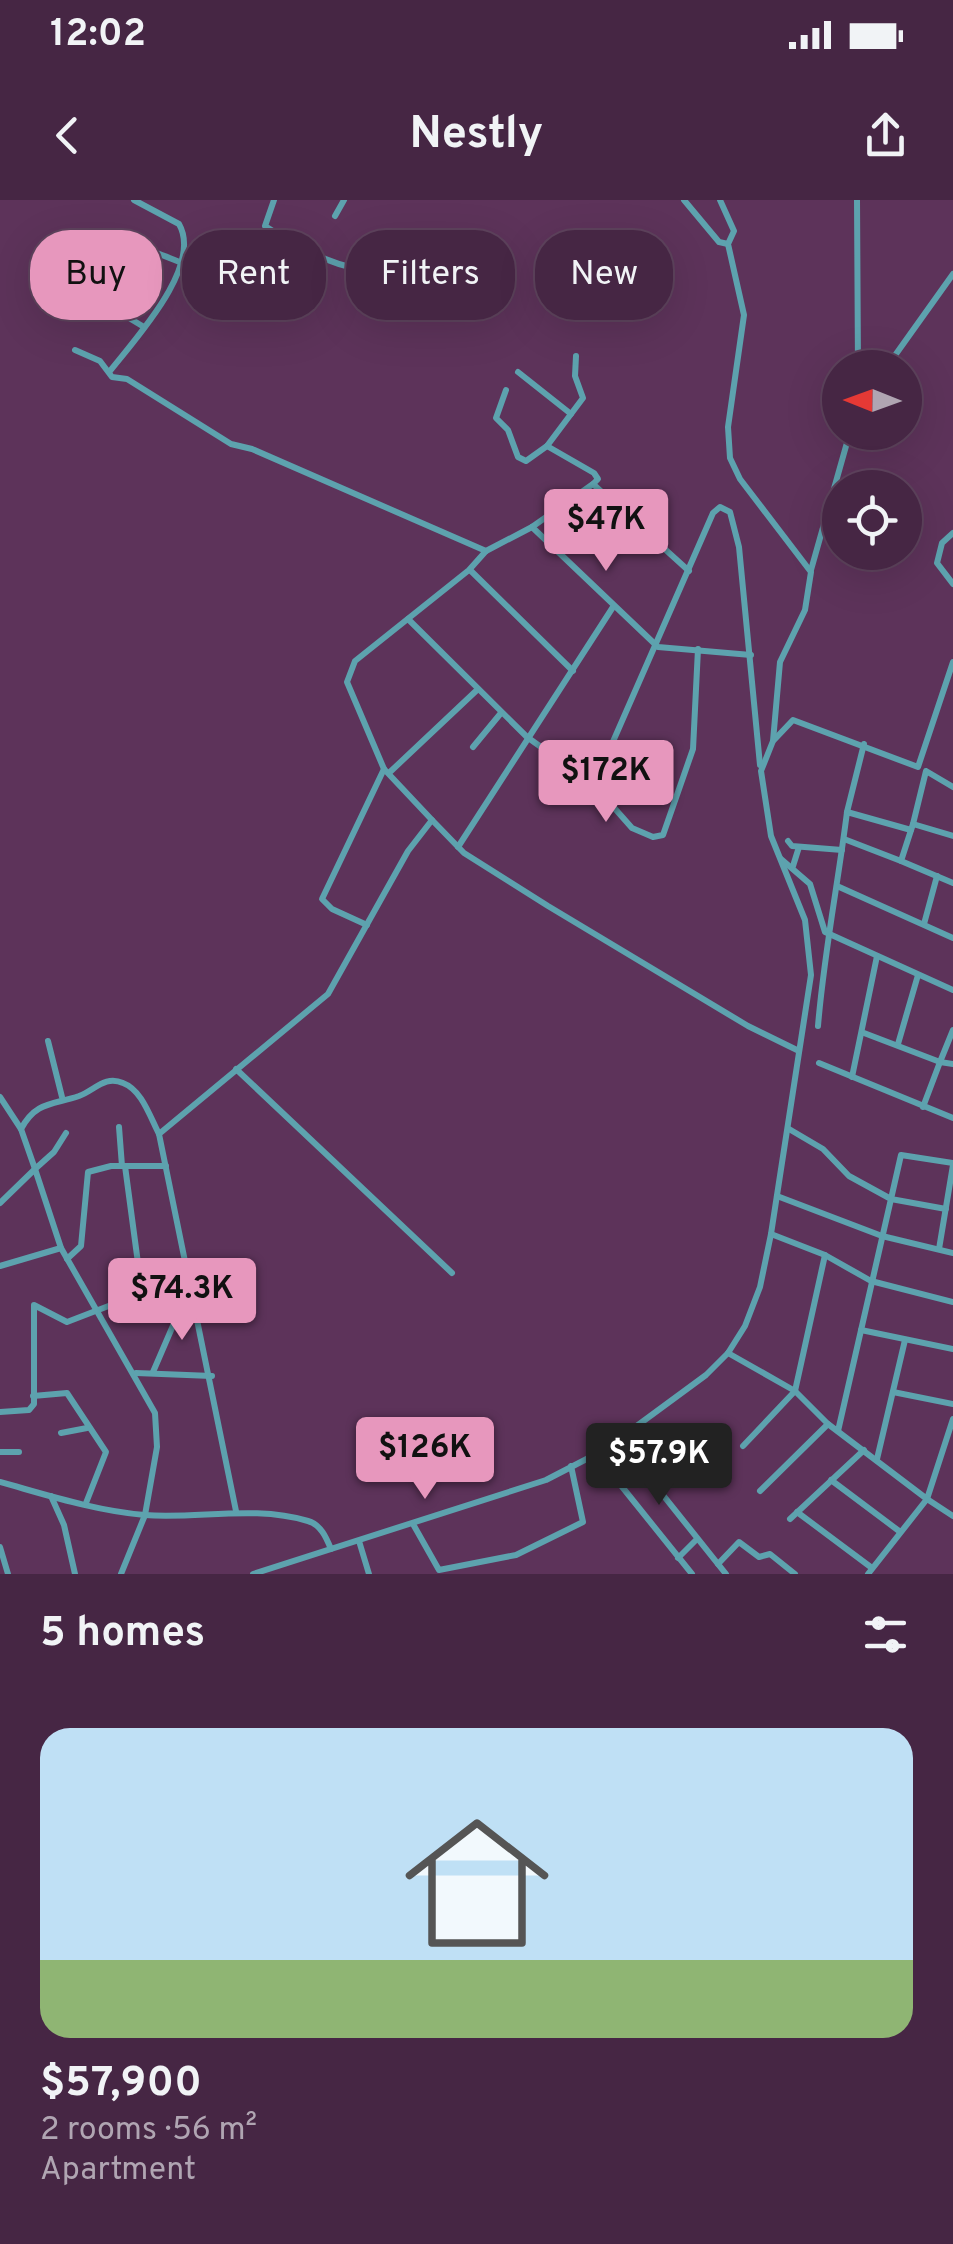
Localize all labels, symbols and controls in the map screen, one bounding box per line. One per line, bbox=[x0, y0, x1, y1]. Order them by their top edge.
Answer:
text: 12:02 bbox=[50, 11, 146, 60]
text: Nestly bbox=[410, 107, 543, 164]
icon: back bbox=[40, 108, 95, 163]
icon: share bbox=[858, 108, 913, 163]
chip: Buy bbox=[30, 230, 162, 320]
chip: Rent bbox=[182, 230, 326, 320]
chip: Filters bbox=[346, 230, 515, 320]
chip: New bbox=[535, 230, 673, 320]
north arrow bbox=[822, 350, 922, 450]
map controls bbox=[822, 350, 922, 570]
button: locate bbox=[822, 470, 922, 570]
pin: $47K bbox=[547, 489, 665, 574]
text: $47K bbox=[566, 501, 646, 541]
pin: $172K bbox=[536, 740, 676, 825]
text: $172K bbox=[561, 752, 651, 792]
pin: $74.3K bbox=[101, 1258, 263, 1343]
text: $74.3K bbox=[130, 1270, 234, 1310]
pin: $126K bbox=[355, 1417, 495, 1502]
pin: $57.9K bbox=[578, 1423, 740, 1508]
text: $126K bbox=[378, 1429, 472, 1469]
text: $57.9K bbox=[608, 1435, 710, 1475]
icon: filters bbox=[858, 1607, 913, 1662]
text: 5 homes bbox=[40, 1608, 205, 1661]
icon: home bbox=[387, 1793, 567, 1973]
text: $57,900 bbox=[40, 2058, 202, 2111]
text: 2 rooms · 56 m² bbox=[40, 2111, 257, 2151]
text: Apartment bbox=[40, 2151, 196, 2191]

